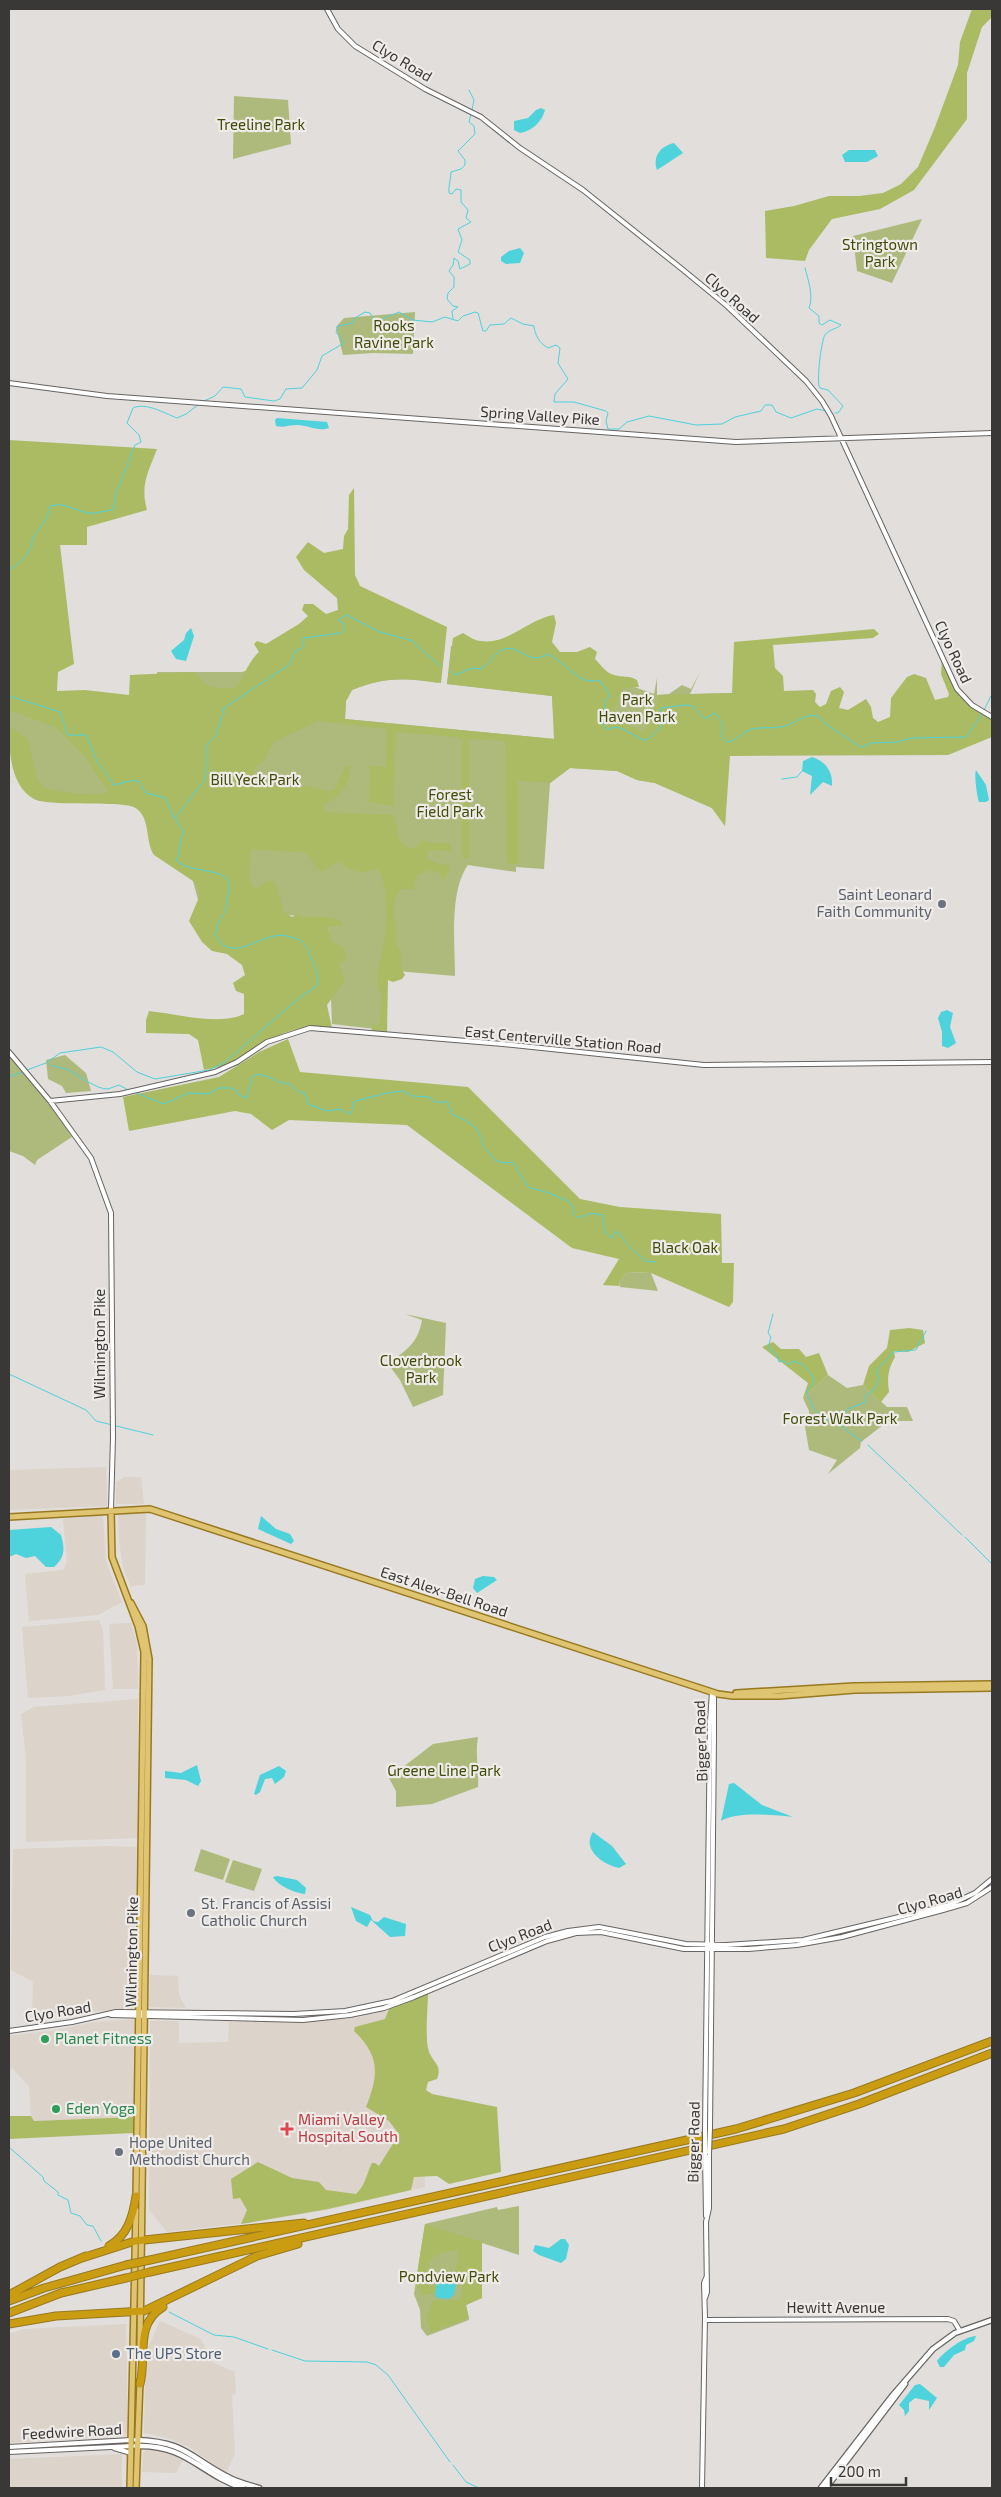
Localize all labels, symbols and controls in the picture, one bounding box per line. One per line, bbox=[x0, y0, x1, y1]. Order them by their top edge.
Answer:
street label: Clyo Road bbox=[369, 35, 436, 85]
park label: Treeline Park bbox=[217, 115, 305, 133]
park label: Stringtown Park bbox=[842, 235, 918, 270]
street label: Clyo Road bbox=[702, 268, 764, 326]
park label: Rooks Ravine Park bbox=[354, 316, 434, 351]
street label: Spring Valley Pike bbox=[480, 402, 600, 428]
street label: Clyo Road bbox=[932, 617, 976, 686]
park label: Park Haven Park bbox=[599, 690, 676, 725]
park label: Bill Yeck Park bbox=[211, 770, 300, 788]
park label: Forest Field Park bbox=[417, 785, 484, 820]
place label: Saint Leonard Faith Community bbox=[817, 885, 932, 920]
marker: Saint Leonard Faith Community bbox=[936, 898, 948, 910]
street label: East Centerville Station Road bbox=[464, 1021, 662, 1057]
park label: Black Oak bbox=[652, 1238, 718, 1256]
street label: Wilmington Pike bbox=[90, 1289, 108, 1399]
park label: Cloverbrook Park bbox=[380, 1351, 463, 1386]
park label: Forest Walk Park bbox=[783, 1409, 898, 1427]
street label: East Alex-Bell Road bbox=[378, 1562, 510, 1620]
street label: Bigger Road bbox=[690, 1700, 710, 1782]
park label: Greene Line Park bbox=[387, 1761, 501, 1779]
street label: Clyo Road bbox=[895, 1882, 964, 1918]
place label: St. Francis of Assisi Catholic Church bbox=[201, 1894, 331, 1929]
street label: Wilmington Pike bbox=[121, 1896, 141, 2007]
marker: St. Francis of Assisi Catholic Church bbox=[185, 1907, 197, 1919]
street label: Clyo Road bbox=[485, 1915, 554, 1955]
street label: Clyo Road bbox=[23, 1997, 92, 2025]
place label: Planet Fitness bbox=[55, 2029, 152, 2047]
marker: Planet Fitness bbox=[39, 2033, 51, 2045]
place label: Eden Yoga bbox=[66, 2099, 135, 2117]
street label: Bigger Road bbox=[683, 2101, 703, 2183]
marker: Eden Yoga bbox=[50, 2103, 62, 2115]
place label: Miami Valley Hospital South bbox=[298, 2110, 398, 2145]
marker: Miami Valley Hospital South bbox=[280, 2122, 294, 2136]
place label: Hope United Methodist Church bbox=[129, 2133, 250, 2168]
marker: Hope United Methodist Church bbox=[113, 2146, 125, 2158]
park label: Pondview Park bbox=[399, 2267, 500, 2285]
street label: Hewitt Avenue bbox=[787, 2298, 885, 2316]
place label: The UPS Store bbox=[126, 2344, 222, 2362]
marker: The UPS Store bbox=[110, 2348, 122, 2360]
street label: Feedwire Road bbox=[21, 2419, 123, 2443]
scale bar bbox=[831, 2454, 906, 2486]
text: 200 m bbox=[838, 2462, 881, 2480]

